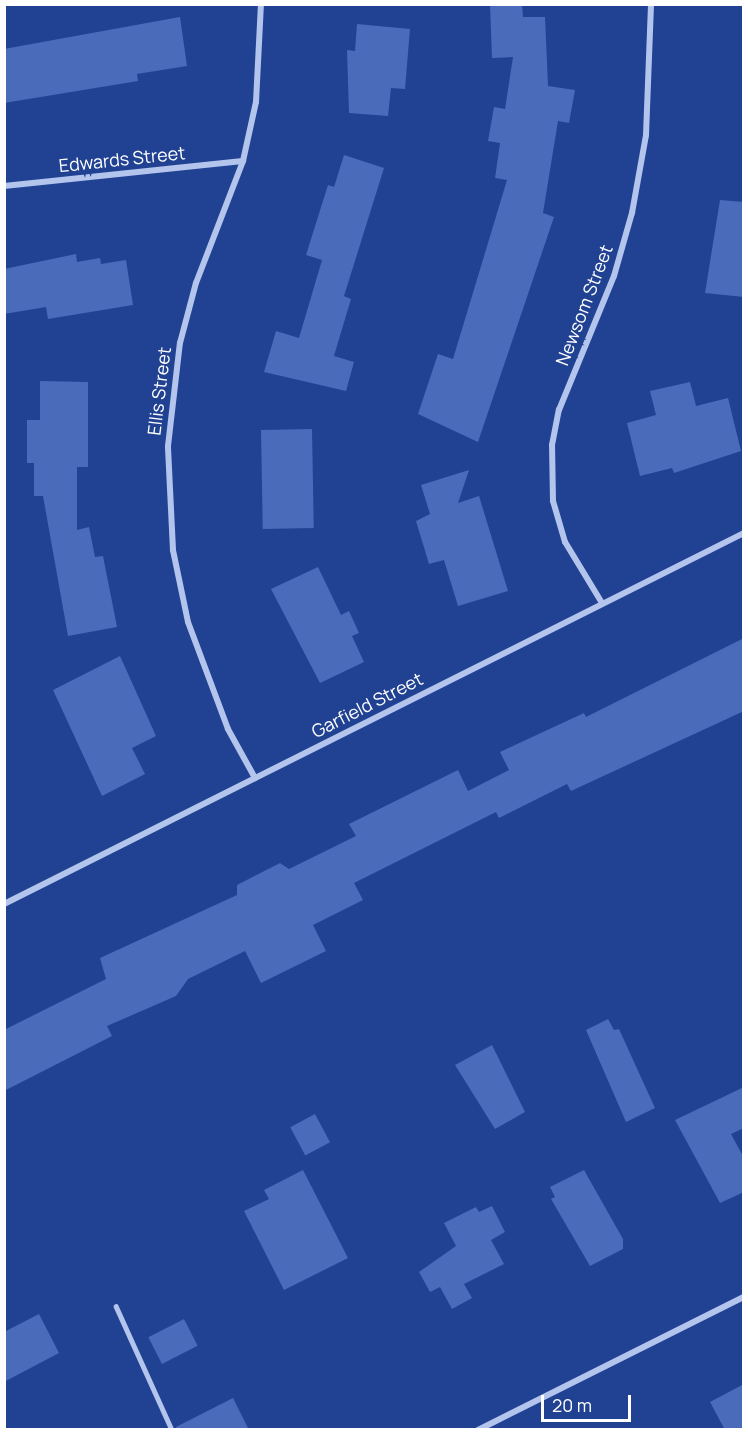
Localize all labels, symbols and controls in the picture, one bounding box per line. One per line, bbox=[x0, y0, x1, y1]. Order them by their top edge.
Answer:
street label: Edwards Street bbox=[58, 142, 186, 176]
street label: Newsom Street bbox=[551, 241, 617, 369]
street label: Ellis Street bbox=[143, 346, 175, 436]
street label: Garfield Street bbox=[308, 668, 426, 742]
scale bar bbox=[544, 1383, 634, 1421]
text: 20 m bbox=[552, 1393, 592, 1417]

